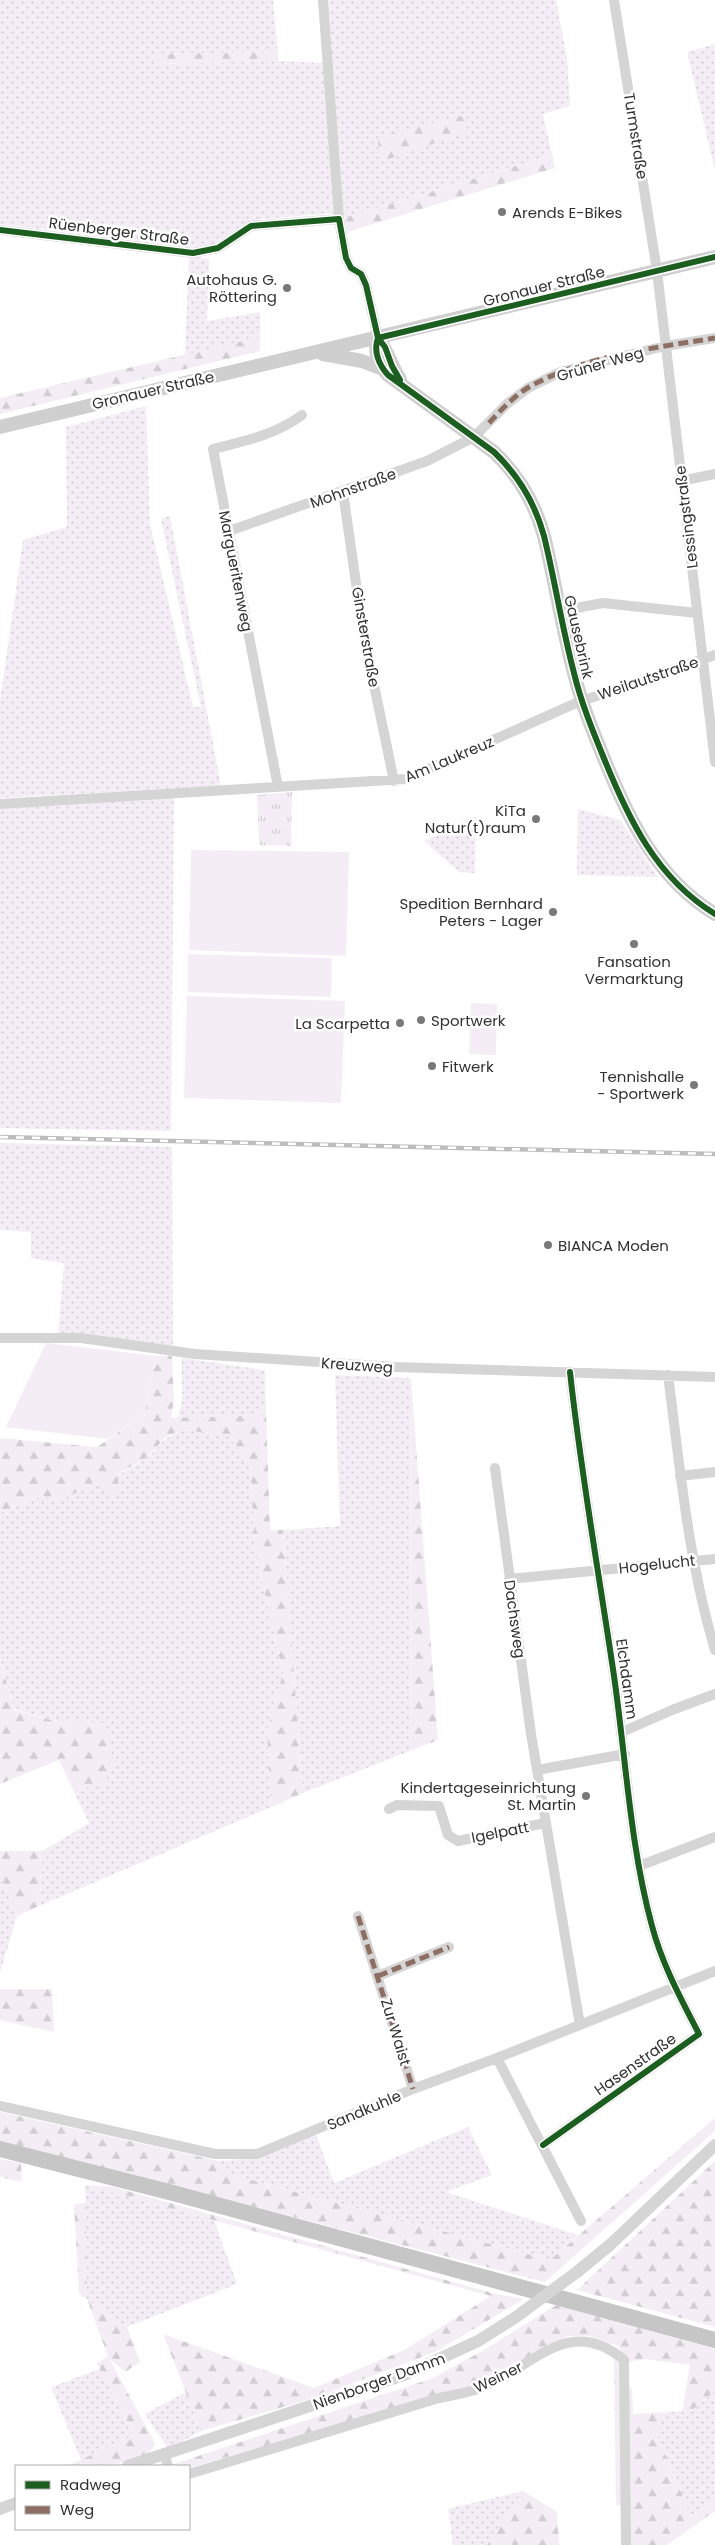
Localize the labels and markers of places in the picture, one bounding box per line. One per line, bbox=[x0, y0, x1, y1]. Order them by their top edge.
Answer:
place label: Arends E-Bikes bbox=[512, 202, 622, 223]
marker: Arends E-Bikes bbox=[496, 206, 508, 218]
place label: Autohaus G. Röttering bbox=[186, 269, 277, 307]
marker: Autohaus G. Röttering bbox=[281, 282, 293, 294]
place label: KiTa Natur(t)raum bbox=[425, 800, 526, 838]
marker: KiTa Natur(t)raum bbox=[530, 813, 542, 825]
place label: Spedition Bernhard Peters - Lager bbox=[399, 893, 543, 931]
marker: Spedition Bernhard Peters - Lager bbox=[547, 906, 559, 918]
marker: Fansation Vermarktung bbox=[628, 938, 640, 950]
place label: Fansation Vermarktung bbox=[585, 951, 683, 989]
place label: Sportwerk bbox=[431, 1010, 506, 1031]
place label: La Scarpetta bbox=[295, 1013, 390, 1034]
marker: Sportwerk bbox=[415, 1014, 427, 1026]
marker: La Scarpetta bbox=[394, 1017, 406, 1029]
place label: Fitwerk bbox=[442, 1056, 494, 1077]
marker: Fitwerk bbox=[426, 1060, 438, 1072]
place label: Tennishalle - Sportwerk bbox=[597, 1066, 684, 1104]
marker: Tennishalle - Sportwerk bbox=[688, 1079, 700, 1091]
place label: BIANCA Moden bbox=[558, 1235, 669, 1256]
marker: BIANCA Moden bbox=[542, 1239, 554, 1251]
place label: Kindertageseinrichtung St. Martin bbox=[400, 1777, 576, 1815]
marker: Kindertageseinrichtung St. Martin bbox=[580, 1790, 592, 1802]

